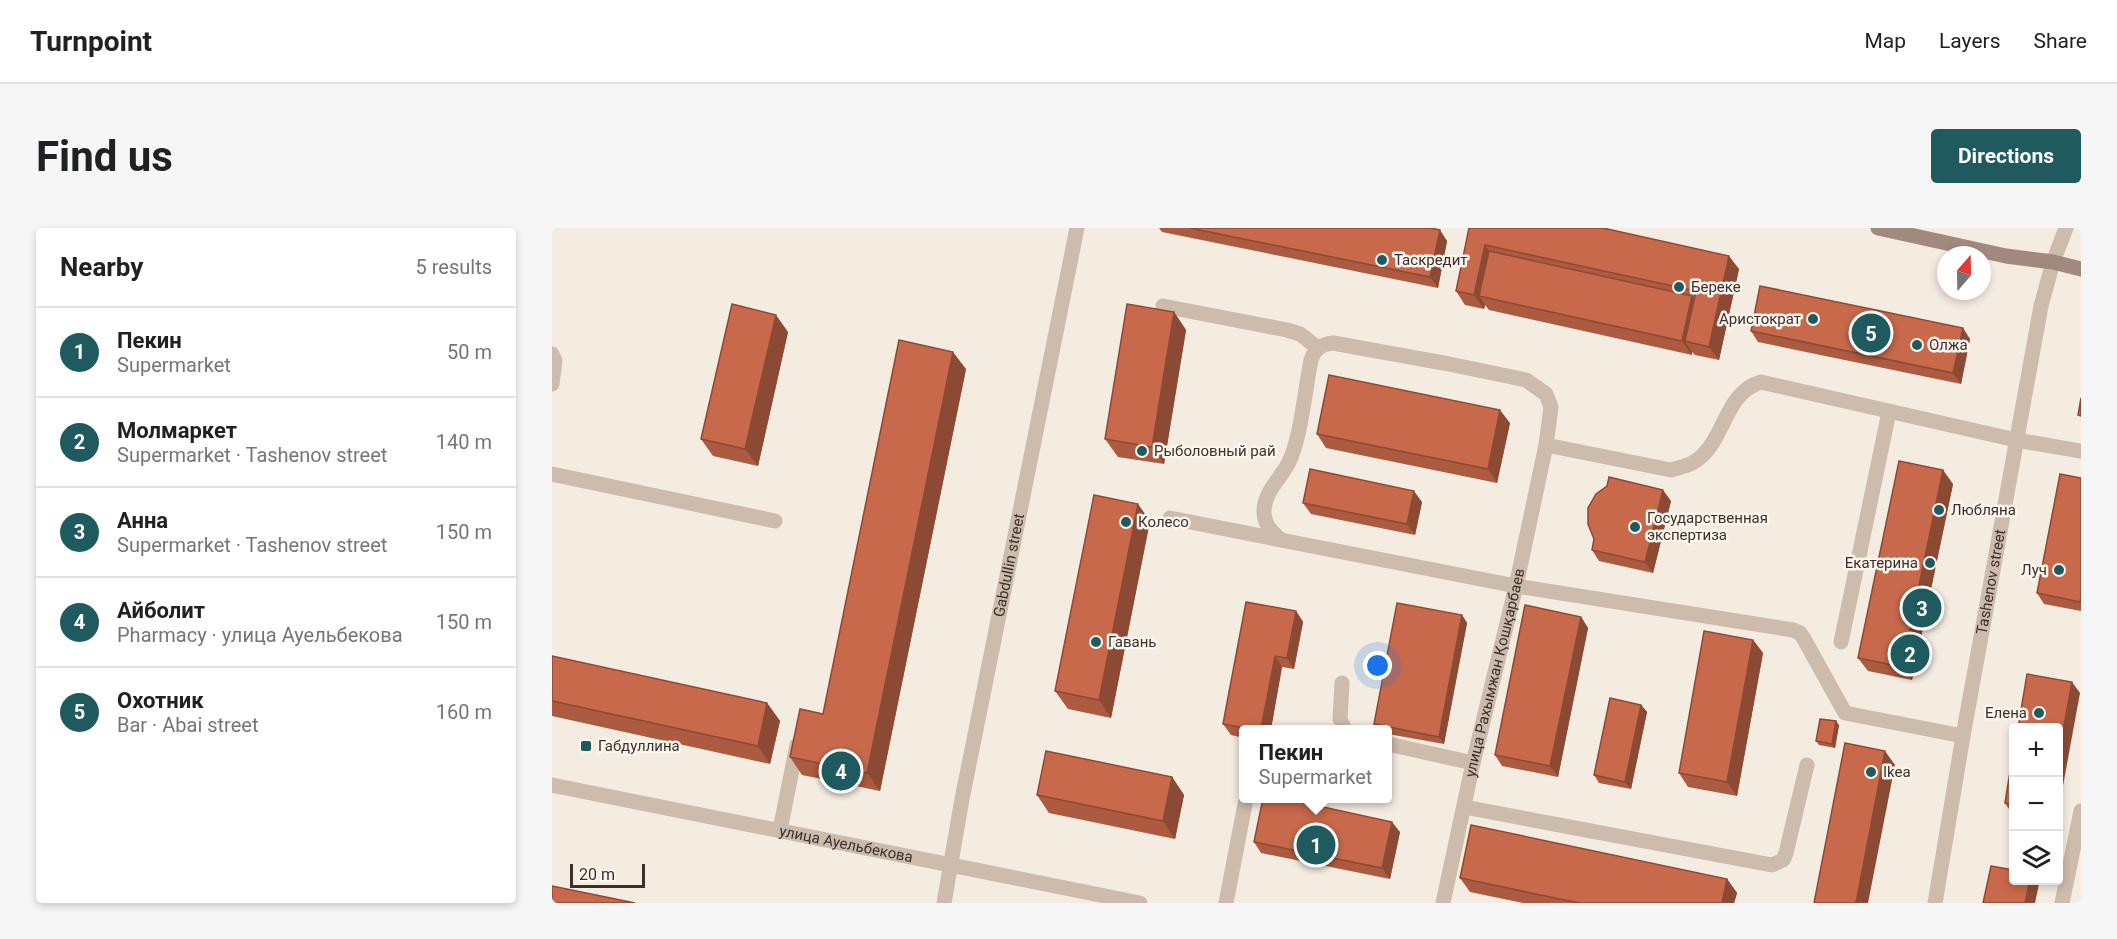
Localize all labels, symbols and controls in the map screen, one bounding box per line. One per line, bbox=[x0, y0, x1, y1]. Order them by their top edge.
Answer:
text: Turnpoint bbox=[30, 25, 152, 58]
text: Map bbox=[1864, 29, 1906, 53]
text: Layers bbox=[1939, 29, 2000, 53]
text: Share bbox=[2033, 29, 2087, 53]
button: Directions bbox=[1931, 129, 2081, 183]
text: Find us bbox=[36, 132, 173, 181]
north arrow bbox=[1937, 246, 1991, 300]
place label: Таскредит bbox=[1394, 251, 1468, 269]
text: Nearby bbox=[60, 252, 143, 282]
marker: Таскредит bbox=[1375, 253, 1389, 267]
text: 5 results bbox=[416, 255, 492, 279]
place label: Береке bbox=[1691, 278, 1741, 296]
marker: Береке bbox=[1672, 280, 1686, 294]
place label: Аристократ bbox=[1719, 310, 1801, 328]
pin: 5 bbox=[1852, 310, 1890, 356]
marker: Аристократ bbox=[1806, 312, 1820, 326]
text: Пекин bbox=[117, 328, 182, 353]
place label: Олжа bbox=[1929, 336, 1968, 354]
marker: Олжа bbox=[1910, 338, 1924, 352]
text: 1 bbox=[74, 340, 85, 364]
text: 50 m bbox=[447, 340, 492, 364]
text: Supermarket bbox=[117, 353, 231, 377]
text: Молмаркет bbox=[117, 418, 237, 443]
text: 2 bbox=[74, 430, 85, 454]
text: 140 m bbox=[436, 430, 492, 454]
place label: Рыболовный рай bbox=[1154, 442, 1276, 460]
text: Supermarket · Tashenov street bbox=[117, 443, 387, 467]
marker: Рыболовный рай bbox=[1135, 444, 1149, 458]
place label: Любляна bbox=[1951, 501, 2016, 519]
marker: Любляна bbox=[1932, 503, 1946, 517]
text: Анна bbox=[117, 508, 168, 533]
place label: Государственная экспертиза bbox=[1647, 509, 1768, 544]
street label: Gabdullin street bbox=[990, 512, 1028, 619]
place label: Колесо bbox=[1138, 513, 1189, 531]
marker: Колесо bbox=[1119, 515, 1133, 529]
text: 3 bbox=[74, 520, 85, 544]
text: 150 m bbox=[436, 520, 492, 544]
marker: Государственная экспертиза bbox=[1628, 520, 1642, 534]
street label: Tashenov street bbox=[1973, 528, 2009, 636]
text: Supermarket · Tashenov street bbox=[117, 533, 387, 557]
place label: Екатерина bbox=[1845, 554, 1918, 572]
marker: Екатерина bbox=[1923, 556, 1937, 570]
place label: Луч bbox=[2021, 561, 2047, 579]
marker: Луч bbox=[2052, 563, 2066, 577]
street label: улица Рахымжан Қошқарбаев bbox=[1461, 567, 1529, 779]
pin: 3 bbox=[1902, 586, 1942, 631]
text: Айболит bbox=[117, 598, 205, 623]
text: 4 bbox=[74, 610, 85, 634]
text: 150 m bbox=[436, 610, 492, 634]
text: Pharmacy · улица Ауельбекова bbox=[117, 623, 403, 647]
pin: 2 bbox=[1890, 632, 1930, 676]
place label: Гавань bbox=[1108, 633, 1156, 651]
marker: Гавань bbox=[1089, 635, 1103, 649]
your location bbox=[1363, 651, 1392, 680]
text: Охотник bbox=[117, 688, 204, 713]
text: 5 bbox=[74, 700, 85, 724]
text: 160 m bbox=[436, 700, 492, 724]
place label: Елена bbox=[1985, 704, 2027, 722]
marker: Елена bbox=[2032, 706, 2046, 720]
text: Bar · Abai street bbox=[117, 713, 258, 737]
map controls bbox=[2009, 723, 2063, 885]
button: + bbox=[2009, 723, 2063, 777]
popup bbox=[1239, 725, 1392, 803]
place label: Габдуллина bbox=[598, 737, 680, 755]
marker: Габдуллина bbox=[579, 739, 593, 753]
text: Пекин bbox=[1259, 740, 1323, 765]
pin: 4 bbox=[822, 748, 860, 794]
place label: Ikea bbox=[1883, 763, 1911, 781]
text: Supermarket bbox=[1259, 765, 1372, 789]
marker: Ikea bbox=[1864, 765, 1878, 779]
button: − bbox=[2009, 777, 2063, 831]
street label: улица Ауельбекова bbox=[778, 822, 914, 866]
pin: 1 bbox=[1296, 822, 1335, 868]
button: layers bbox=[2009, 831, 2063, 885]
scale bar bbox=[570, 861, 645, 888]
text: 20 m bbox=[579, 865, 615, 884]

